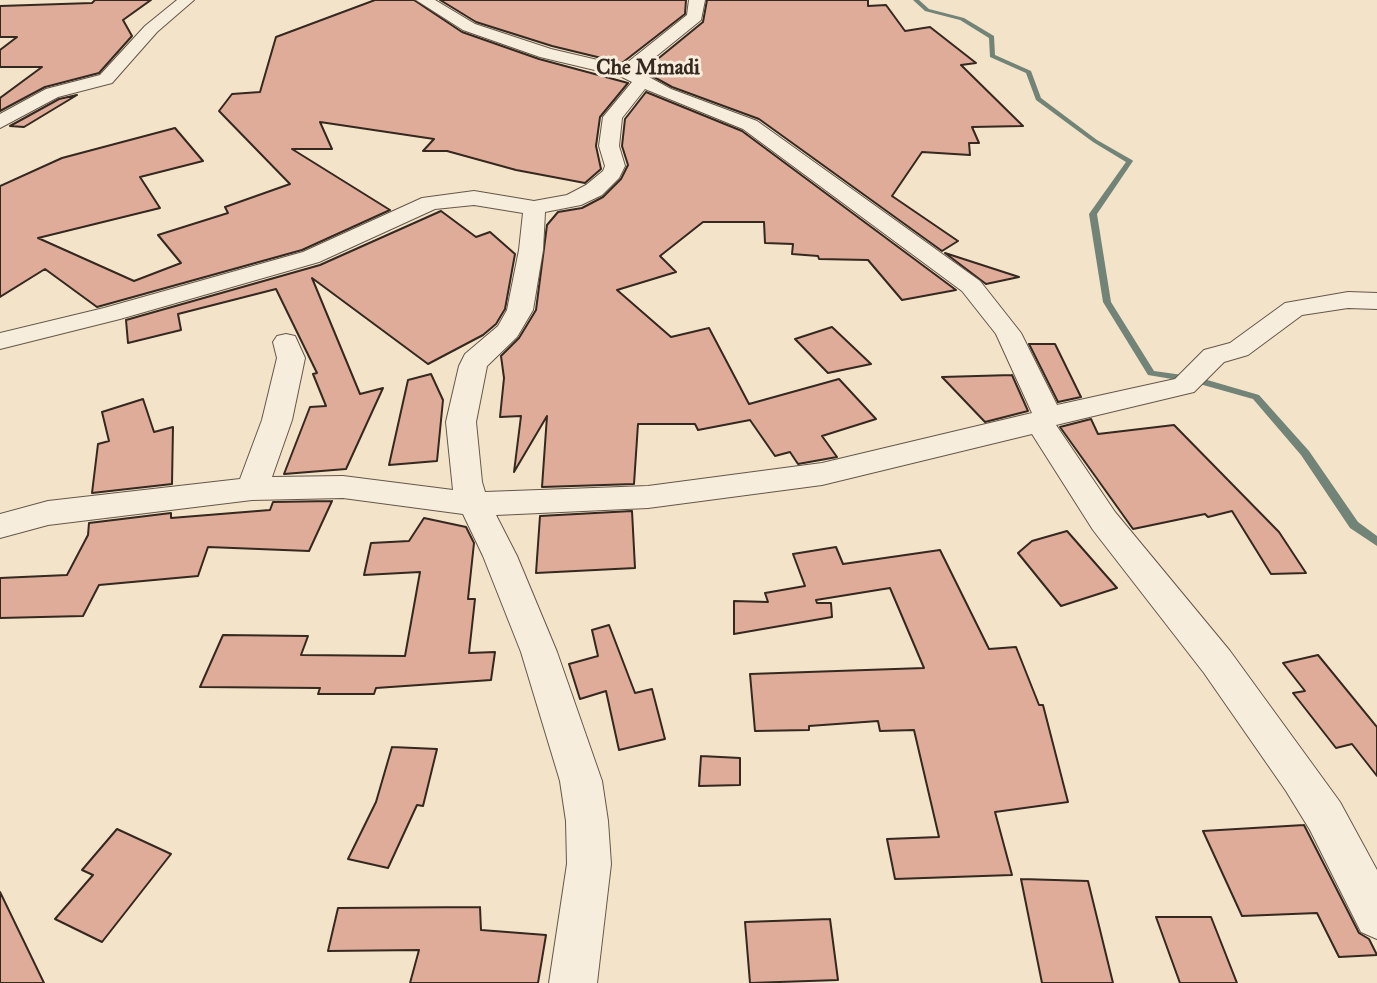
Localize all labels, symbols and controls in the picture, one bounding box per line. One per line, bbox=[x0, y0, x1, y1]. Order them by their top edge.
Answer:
district label: Che Mmadi bbox=[596, 56, 700, 82]

